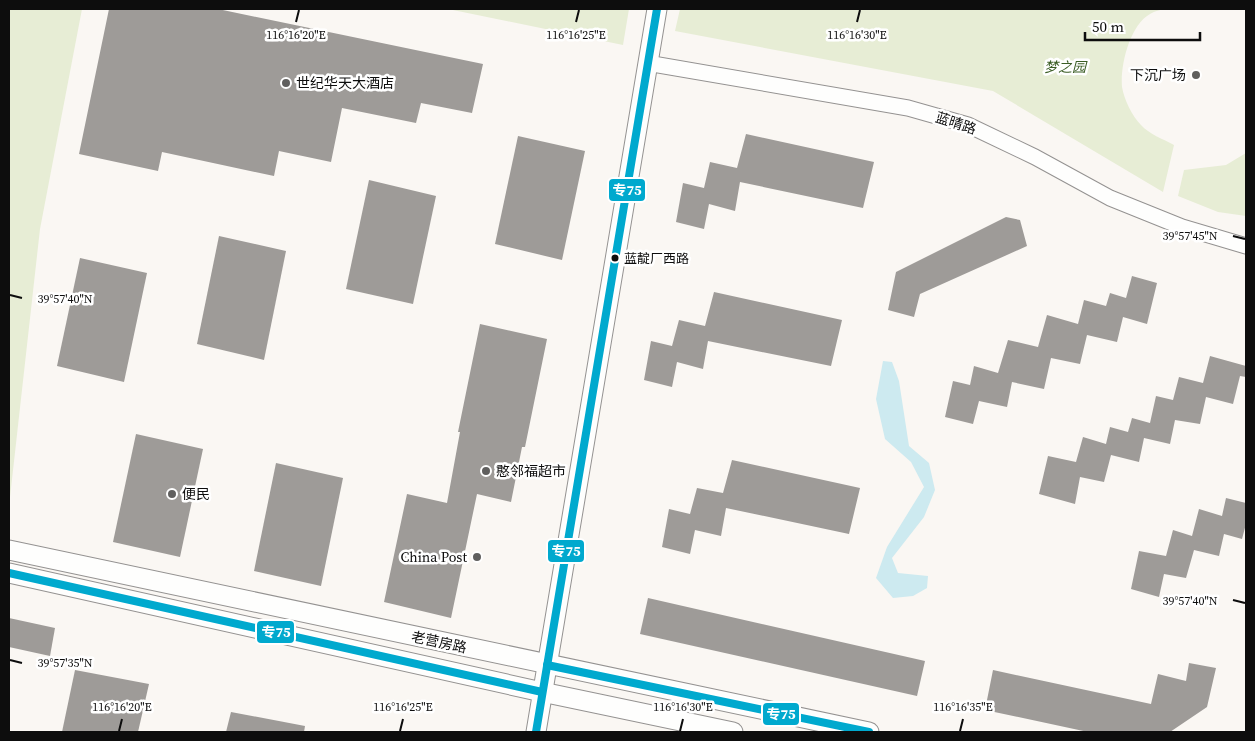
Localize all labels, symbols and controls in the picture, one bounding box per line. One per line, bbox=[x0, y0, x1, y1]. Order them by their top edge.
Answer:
scale bar bbox=[1085, 10, 1200, 42]
text: 50 m bbox=[1092, 16, 1124, 37]
text: 116°16'20"E bbox=[266, 27, 326, 43]
text: 116°16'25"E bbox=[546, 27, 606, 43]
text: 116°16'30"E bbox=[827, 27, 887, 43]
park label: 梦之园 bbox=[1044, 57, 1088, 77]
place label: 下沉广场 bbox=[1130, 65, 1186, 85]
marker: 下沉广场 bbox=[1190, 69, 1202, 81]
place label: 世纪华天大酒店 bbox=[296, 73, 394, 93]
marker: 世纪华天大酒店 bbox=[280, 77, 292, 89]
street label: 蓝晴路 bbox=[933, 107, 979, 139]
line badge: 专75 bbox=[608, 178, 646, 202]
text: 专75 bbox=[612, 180, 642, 200]
text: 39°57'45"N bbox=[1162, 228, 1218, 244]
place label: 蓝靛厂西路 bbox=[624, 250, 689, 267]
marker: 蓝靛厂西路 bbox=[610, 253, 620, 263]
text: 39°57'40"N bbox=[37, 291, 93, 307]
place label: 憨邻福超市 bbox=[496, 461, 566, 481]
marker: 憨邻福超市 bbox=[480, 465, 492, 477]
place label: 便民 bbox=[182, 484, 210, 504]
marker: 便民 bbox=[166, 488, 178, 500]
line badge: 专75 bbox=[547, 539, 585, 563]
text: 专75 bbox=[551, 541, 581, 561]
place label: China Post bbox=[400, 547, 467, 567]
marker: China Post bbox=[471, 551, 483, 563]
text: 39°57'40"N bbox=[1162, 593, 1218, 609]
line badge: 专75 bbox=[256, 620, 295, 644]
text: 专75 bbox=[261, 622, 291, 642]
street label: 老营房路 bbox=[410, 626, 468, 658]
text: 39°57'35"N bbox=[37, 655, 93, 671]
text: 116°16'20"E bbox=[92, 699, 152, 715]
text: 116°16'25"E bbox=[373, 699, 433, 715]
text: 116°16'30"E bbox=[653, 699, 713, 715]
text: 116°16'35"E bbox=[933, 699, 993, 715]
line badge: 专75 bbox=[762, 702, 800, 726]
text: 专75 bbox=[766, 704, 796, 724]

